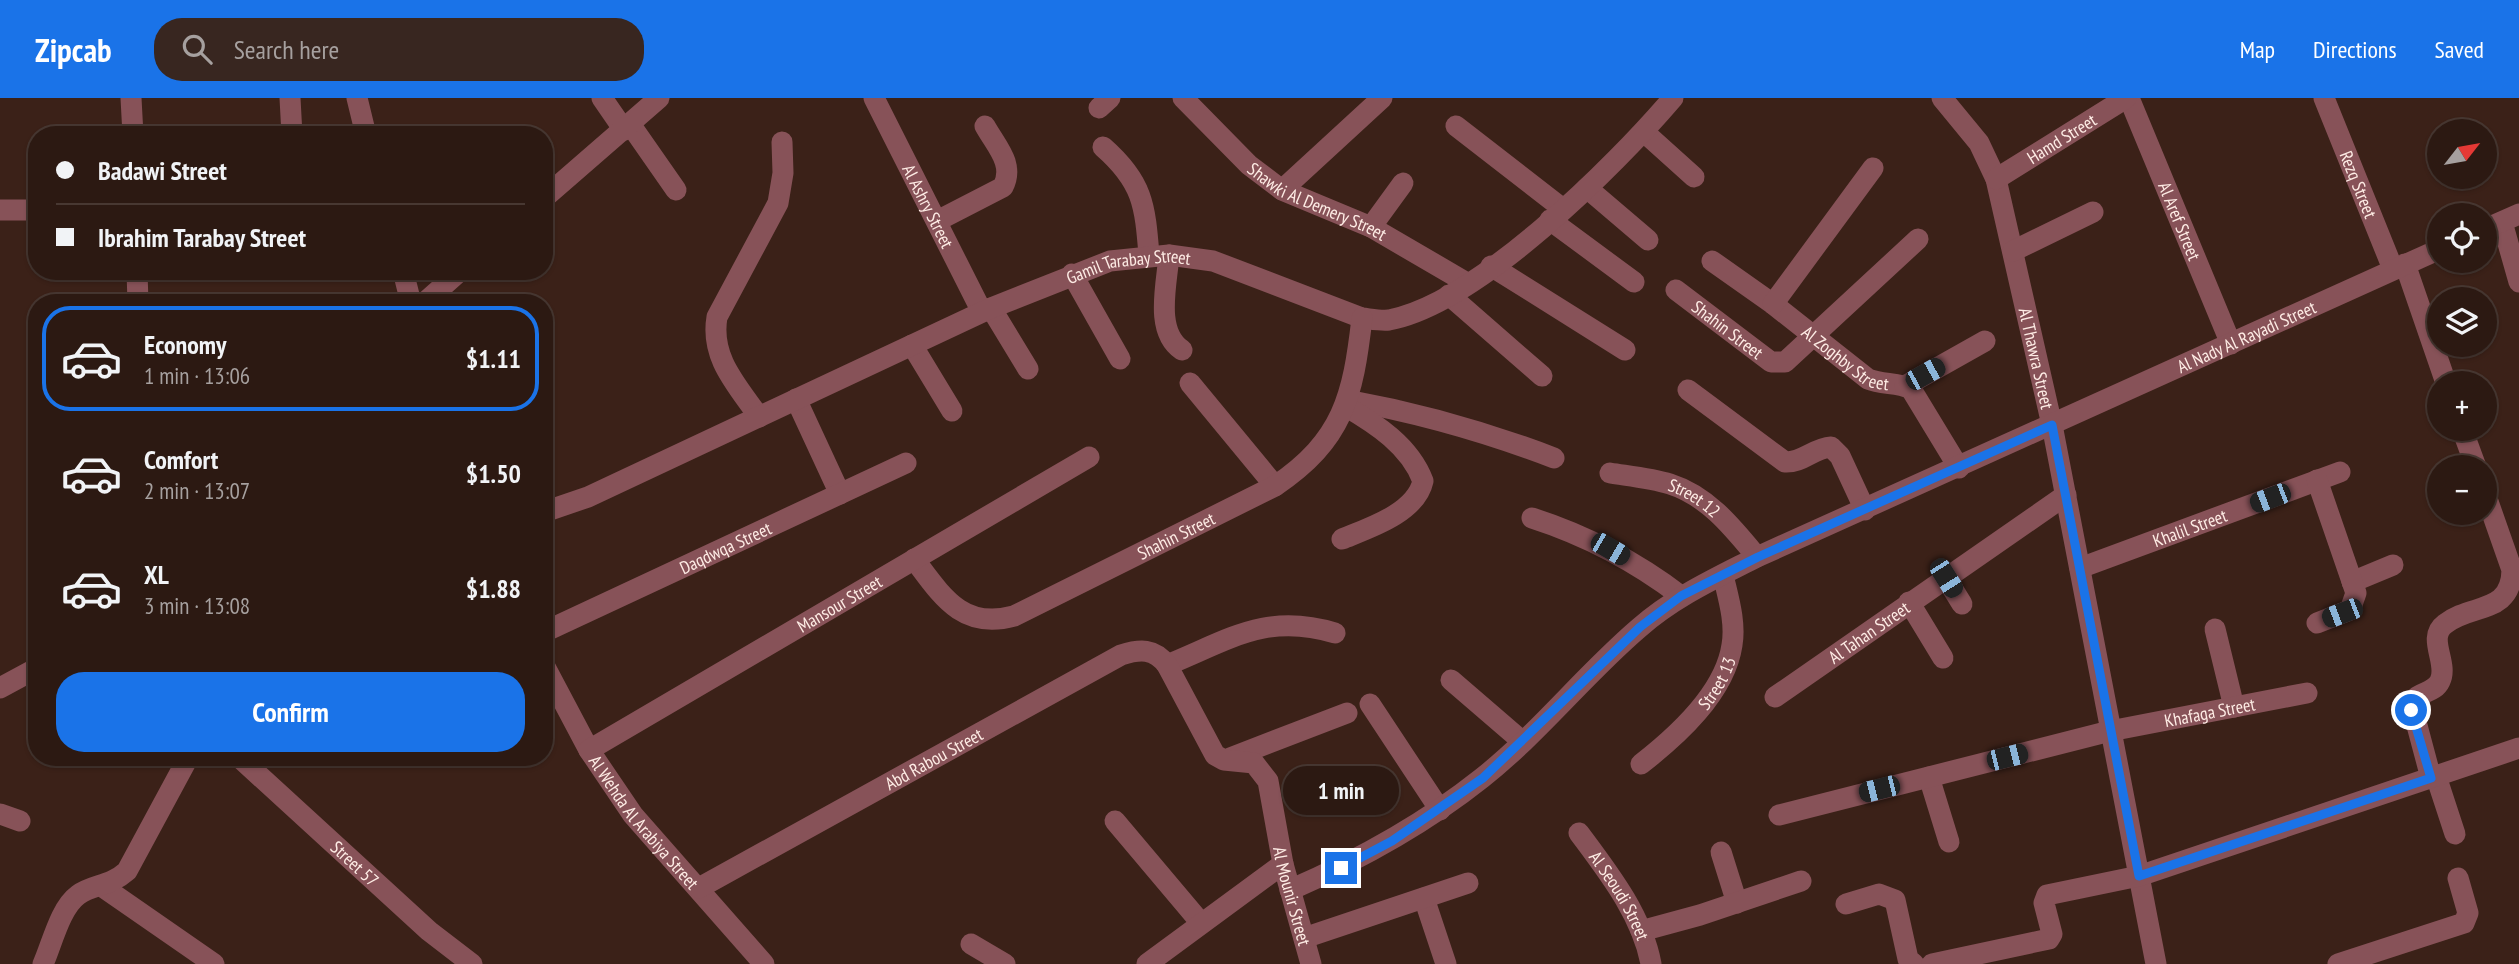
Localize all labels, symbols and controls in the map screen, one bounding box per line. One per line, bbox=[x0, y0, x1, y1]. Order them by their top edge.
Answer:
search box bbox=[154, 18, 644, 81]
text: Zipcab bbox=[35, 28, 112, 71]
icon: search bbox=[178, 30, 216, 68]
text: Search here bbox=[234, 33, 339, 66]
text: Map bbox=[2240, 34, 2275, 65]
text: Directions bbox=[2313, 34, 2397, 65]
text: Saved bbox=[2435, 34, 2484, 65]
street label: Hamd Street bbox=[2022, 108, 2100, 169]
north arrow bbox=[2427, 119, 2497, 189]
map controls bbox=[2427, 119, 2497, 525]
street label: Rezq Street bbox=[2335, 147, 2383, 221]
text: Badawi Street bbox=[98, 154, 227, 187]
street label: Shawki Al Demery Street bbox=[1243, 157, 1391, 245]
street label: Al Ashry Street bbox=[898, 160, 959, 252]
street label: Al Aref Street bbox=[2153, 178, 2206, 264]
button: locate bbox=[2427, 203, 2497, 273]
text: Ibrahim Tarabay Street bbox=[98, 221, 306, 254]
street label: Gamil Tarabay Street bbox=[1063, 243, 1192, 289]
button: layers bbox=[2427, 287, 2497, 357]
street label: Shahin Street bbox=[1688, 295, 1768, 364]
street label: Al Nady Al Rayadi Street bbox=[2173, 295, 2319, 378]
street label: Al Thawra Street bbox=[2014, 306, 2059, 411]
street label: Al Zoghby Street bbox=[1798, 320, 1890, 395]
icon: car bbox=[60, 327, 123, 390]
text: Economy bbox=[144, 328, 226, 361]
text: $1.11 bbox=[466, 342, 521, 375]
car bbox=[1902, 355, 1949, 393]
text: 1 min · 13:06 bbox=[144, 361, 250, 390]
button: + bbox=[2427, 371, 2497, 441]
icon: car bbox=[60, 442, 123, 505]
text: Comfort bbox=[144, 443, 218, 476]
button: − bbox=[2427, 455, 2497, 525]
text: $1.50 bbox=[466, 457, 521, 490]
street label: Street 12 bbox=[1666, 473, 1726, 522]
text: 2 min · 13:07 bbox=[144, 476, 250, 505]
car bbox=[2247, 481, 2294, 515]
street label: Khalil Street bbox=[2149, 503, 2230, 552]
street label: Shahin Street bbox=[1133, 506, 1219, 564]
street label: Daqdwqa Street bbox=[676, 516, 775, 579]
car bbox=[1587, 529, 1634, 569]
car bbox=[1926, 555, 1967, 601]
icon: car bbox=[60, 557, 123, 620]
text: XL bbox=[144, 558, 169, 591]
street label: Mansour Street bbox=[793, 570, 886, 637]
text: $1.88 bbox=[466, 572, 521, 605]
text: 3 min · 13:08 bbox=[144, 591, 250, 620]
street label: Al Tahan Street bbox=[1823, 596, 1914, 668]
car bbox=[2319, 596, 2366, 630]
street label: Street 13 bbox=[1693, 654, 1740, 714]
button: Confirm bbox=[56, 672, 525, 752]
street label: Khafaga Street bbox=[2162, 692, 2257, 732]
route start bbox=[2395, 694, 2427, 726]
street label: Abd Rabou Street bbox=[881, 722, 987, 795]
car bbox=[1985, 742, 2030, 772]
street label: Al Wehda Al Arabiya Street bbox=[584, 750, 704, 894]
callout: 1 min bbox=[1283, 766, 1399, 816]
car bbox=[1857, 774, 1902, 804]
text: 1 min bbox=[1318, 776, 1364, 805]
street label: Street 57 bbox=[326, 835, 384, 891]
street label: Al Mounir Street bbox=[1269, 845, 1317, 948]
street label: Al Seoudi Street bbox=[1585, 846, 1655, 943]
route end bbox=[1325, 852, 1357, 884]

